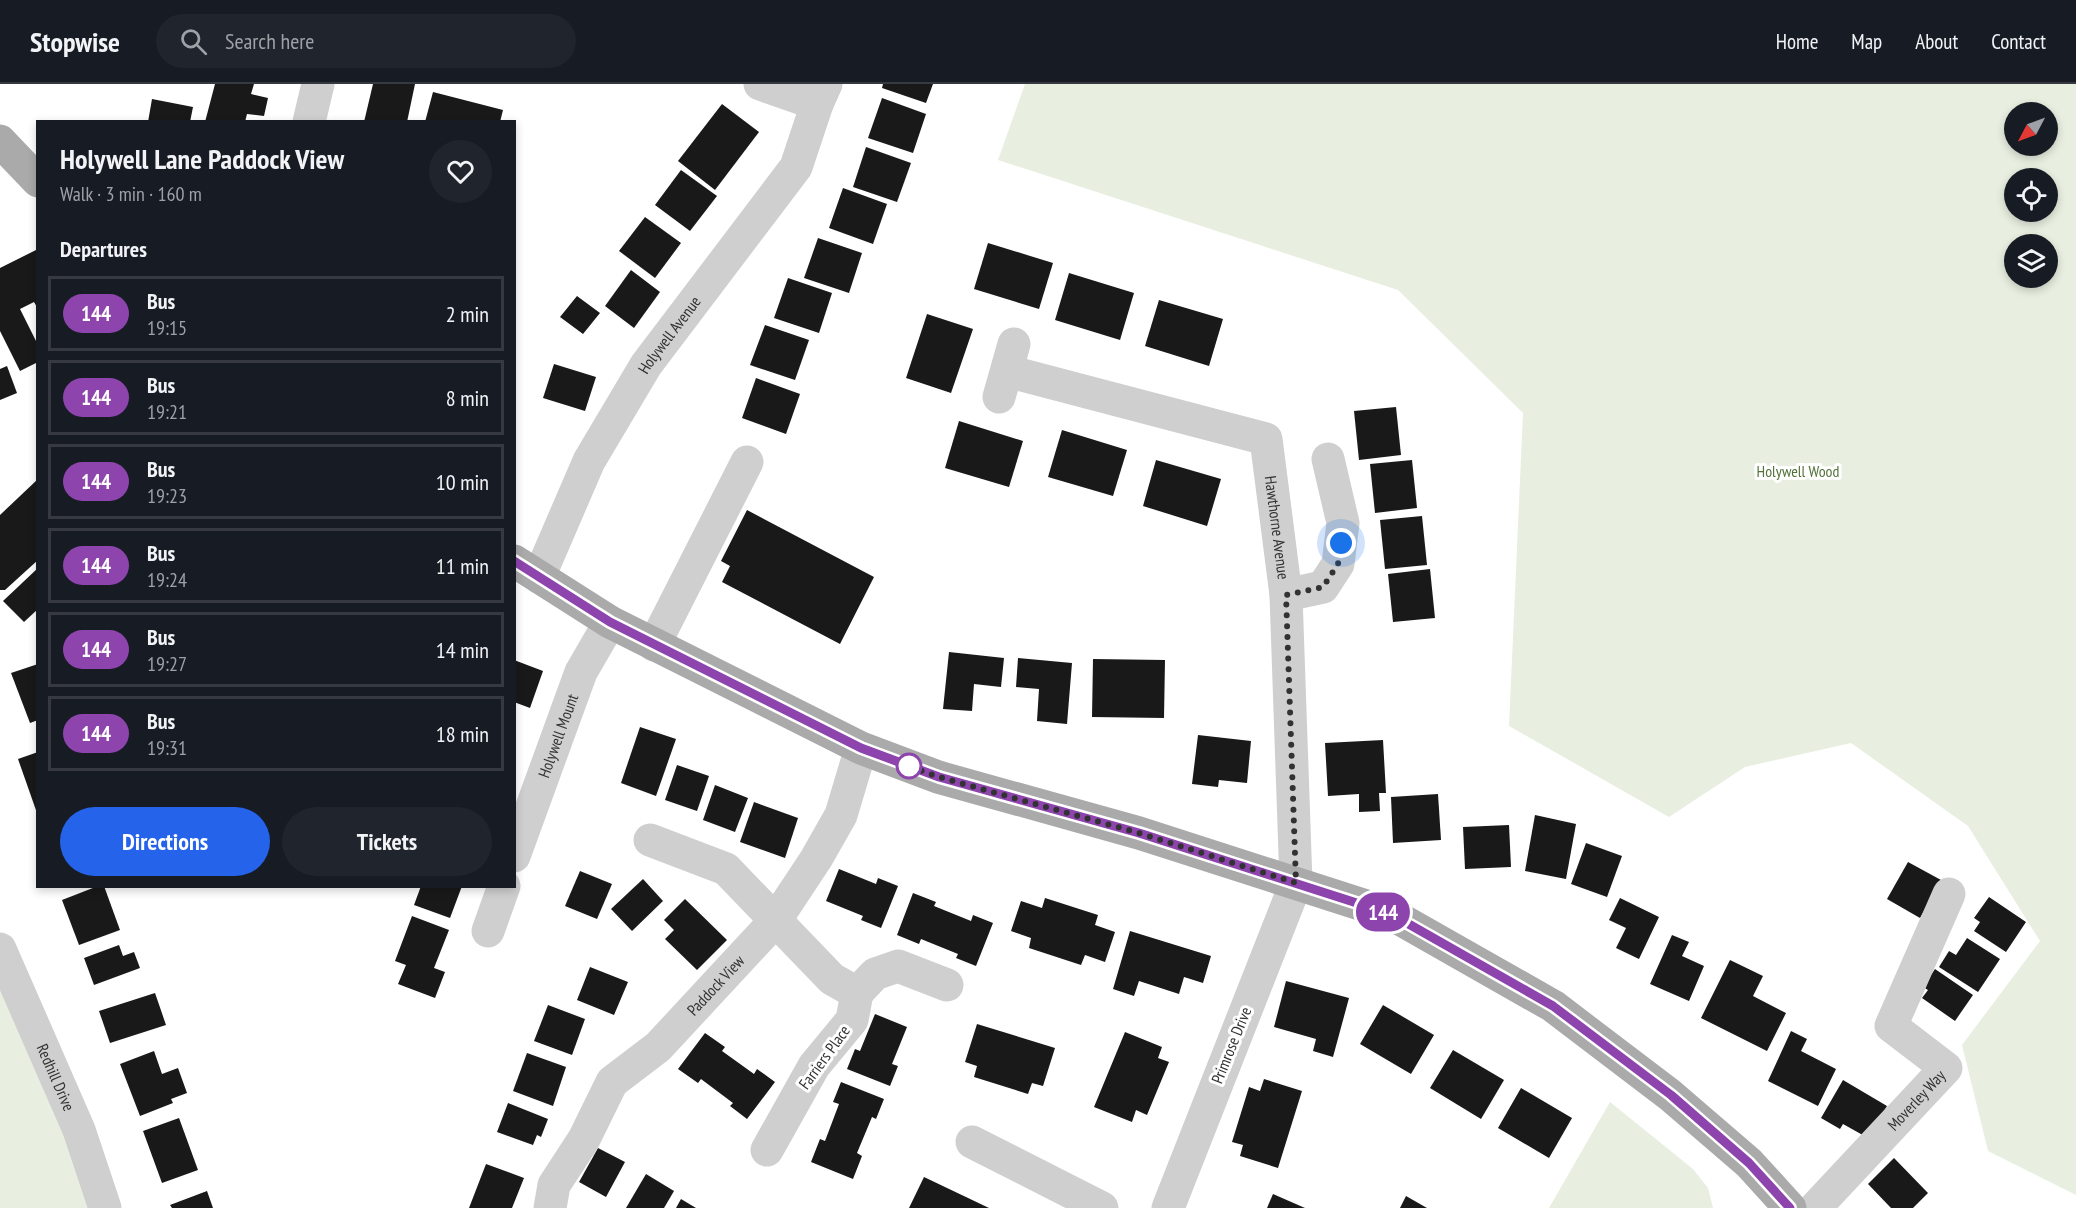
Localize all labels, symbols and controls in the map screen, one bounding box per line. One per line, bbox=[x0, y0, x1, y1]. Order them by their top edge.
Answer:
search box bbox=[156, 14, 576, 68]
text: Stopwise bbox=[30, 23, 120, 60]
icon: search bbox=[177, 25, 210, 58]
text: Search here bbox=[225, 27, 314, 55]
text: Home bbox=[1776, 28, 1818, 55]
text: Map bbox=[1851, 28, 1882, 55]
text: About bbox=[1915, 28, 1958, 55]
text: Contact bbox=[1991, 28, 2046, 55]
north arrow bbox=[2004, 102, 2058, 156]
map controls bbox=[2004, 102, 2058, 288]
text: Holywell Lane Paddock View bbox=[60, 140, 344, 177]
button: heart bbox=[429, 140, 492, 203]
button: locate bbox=[2004, 168, 2058, 222]
text: Walk · 3 min · 160 m bbox=[60, 181, 202, 207]
button: layers bbox=[2004, 234, 2058, 288]
text: Departures bbox=[60, 235, 147, 263]
text: Bus bbox=[147, 287, 175, 315]
street label: Holywell Avenue bbox=[633, 292, 705, 377]
text: 144 bbox=[81, 300, 111, 327]
text: 2 min bbox=[446, 300, 489, 328]
text: 19:15 bbox=[147, 315, 187, 341]
text: Bus bbox=[147, 371, 175, 399]
text: 144 bbox=[81, 384, 111, 411]
text: 8 min bbox=[446, 384, 489, 412]
text: 19:21 bbox=[147, 399, 187, 425]
text: Bus bbox=[147, 455, 175, 483]
park label: Holywell Wood bbox=[1757, 461, 1839, 481]
text: 144 bbox=[81, 468, 111, 495]
text: 10 min bbox=[436, 468, 489, 496]
street label: Hawthorne Avenue bbox=[1261, 474, 1294, 581]
text: 19:23 bbox=[147, 483, 187, 509]
your location bbox=[1326, 528, 1356, 558]
text: Bus bbox=[147, 539, 175, 567]
text: 144 bbox=[81, 552, 111, 579]
text: 11 min bbox=[436, 552, 489, 580]
text: 19:24 bbox=[147, 567, 187, 593]
text: Bus bbox=[147, 623, 175, 651]
text: 144 bbox=[81, 636, 111, 663]
text: 14 min bbox=[436, 636, 489, 664]
text: 19:27 bbox=[147, 651, 187, 677]
street label: Holywell Mount bbox=[533, 691, 582, 780]
text: Bus bbox=[147, 707, 175, 735]
text: 144 bbox=[81, 720, 111, 747]
text: 18 min bbox=[436, 720, 489, 748]
text: 19:31 bbox=[147, 735, 187, 761]
unlabelled marker bbox=[896, 753, 922, 779]
button: Directions bbox=[60, 807, 270, 876]
button: Tickets bbox=[282, 807, 492, 876]
line badge: 144 bbox=[1348, 892, 1418, 932]
text: 144 bbox=[1368, 899, 1398, 926]
street label: Paddock View bbox=[682, 950, 749, 1020]
street label: Primrose Drive bbox=[1207, 1004, 1255, 1086]
street label: Farriers Place bbox=[794, 1021, 854, 1093]
street label: Redhill Drive bbox=[33, 1041, 79, 1114]
street label: Moverley Way bbox=[1883, 1065, 1949, 1134]

